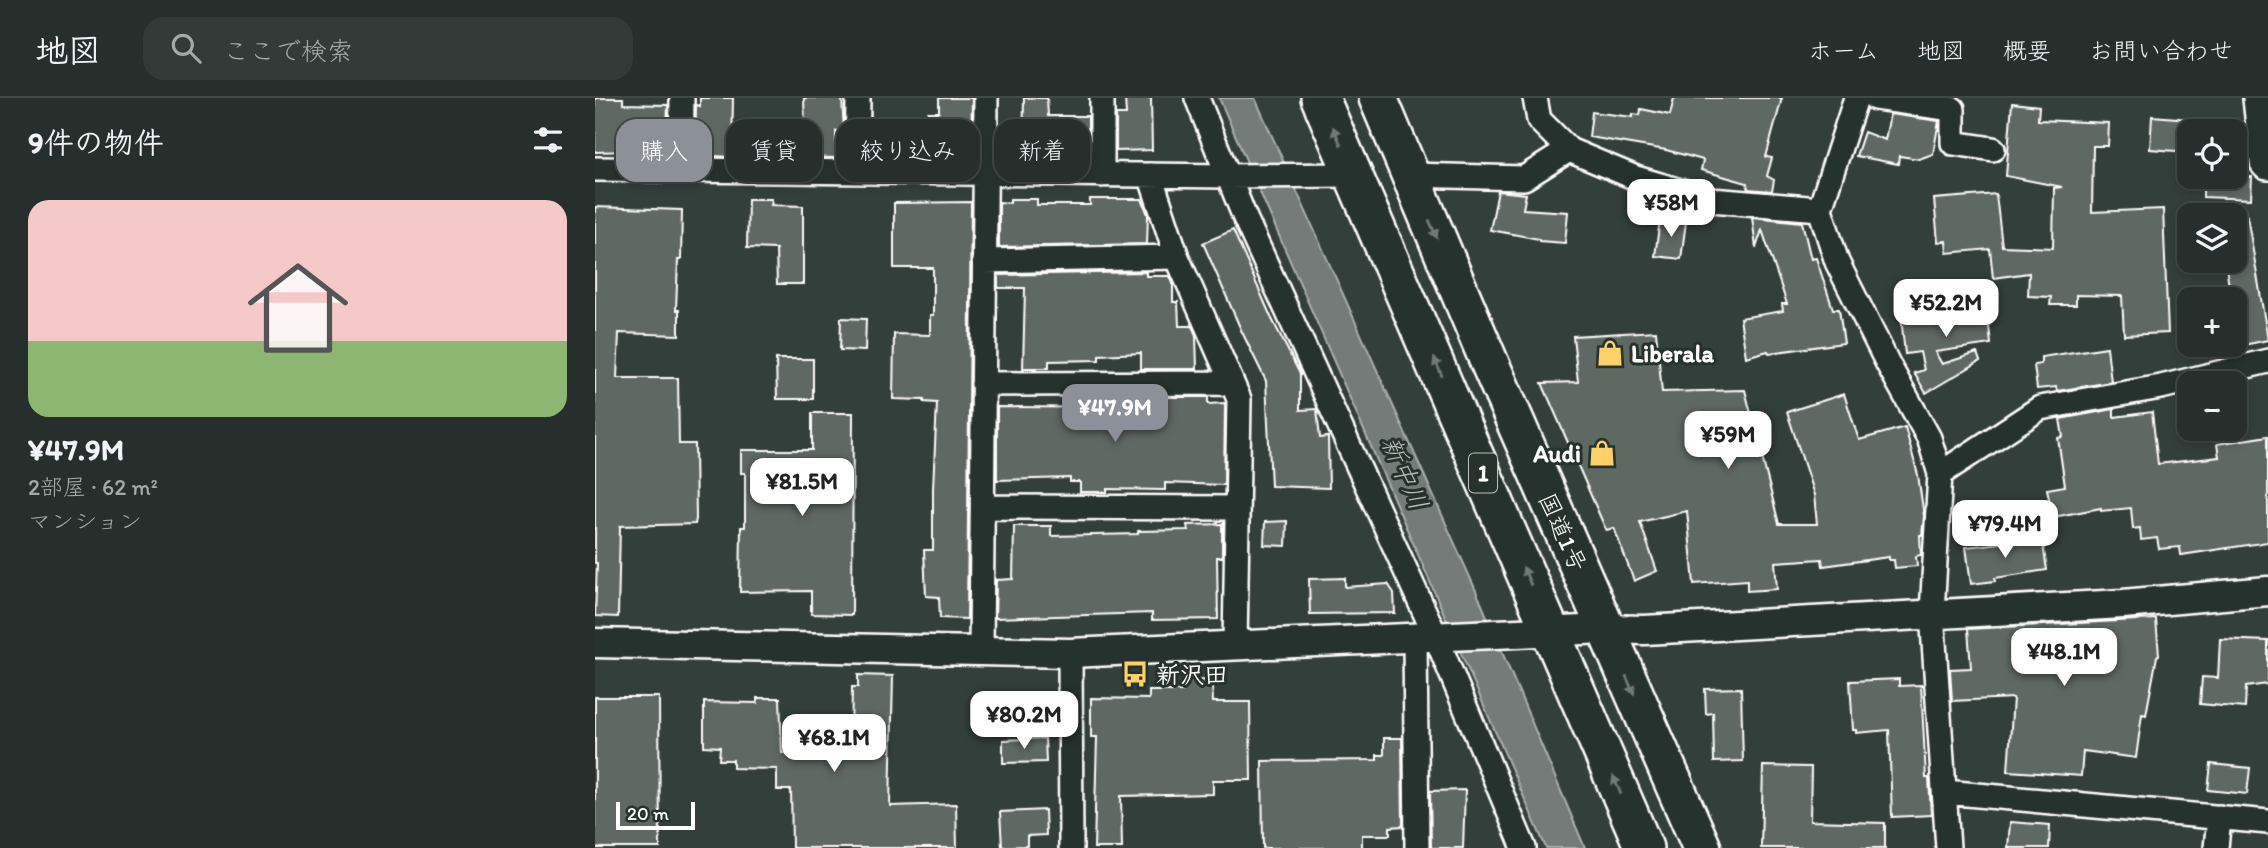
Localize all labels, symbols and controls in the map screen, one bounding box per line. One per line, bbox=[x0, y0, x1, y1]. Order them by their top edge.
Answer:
search box bbox=[143, 17, 633, 80]
icon: search bbox=[167, 29, 205, 67]
text: 地図 bbox=[35, 31, 101, 70]
text: ここで検索 bbox=[223, 35, 353, 67]
text: ホーム bbox=[1808, 36, 1879, 65]
text: 地図 bbox=[1917, 36, 1965, 65]
text: 概要 bbox=[2003, 36, 2051, 65]
text: お問い合わせ bbox=[2089, 36, 2233, 65]
chip: 購入 bbox=[616, 119, 712, 182]
chip: 賃貸 bbox=[726, 119, 822, 182]
chip: 絞り込み bbox=[836, 119, 980, 182]
chip: 新着 bbox=[994, 119, 1090, 182]
map controls bbox=[2177, 119, 2247, 441]
button: locate bbox=[2177, 119, 2247, 189]
icon: filters bbox=[529, 121, 567, 159]
text: 9件の物件 bbox=[28, 124, 164, 161]
one-way arrow bbox=[1331, 126, 1343, 146]
pin: ¥58M bbox=[1630, 180, 1712, 239]
text: ¥58M bbox=[1643, 188, 1699, 216]
button: layers bbox=[2177, 203, 2247, 273]
one-way arrow bbox=[1427, 218, 1438, 239]
icon: home bbox=[235, 245, 361, 371]
pin: ¥52.2M bbox=[1889, 280, 2003, 339]
button: + bbox=[2177, 287, 2247, 357]
text: ¥52.2M bbox=[1910, 288, 1982, 316]
shop icon: Liberala bbox=[1595, 338, 1625, 368]
place label: Liberala bbox=[1631, 339, 1714, 368]
one-way arrow bbox=[1432, 357, 1444, 377]
button: − bbox=[2177, 371, 2247, 441]
pin: ¥47.9M bbox=[1058, 384, 1172, 444]
text: ¥47.9M bbox=[1078, 393, 1152, 421]
pin: ¥59M bbox=[1687, 412, 1769, 471]
text: ¥59M bbox=[1700, 420, 1756, 448]
text: ¥47.9M bbox=[28, 431, 124, 468]
water label: 新中川 bbox=[1375, 431, 1435, 515]
shop icon: Audi bbox=[1587, 438, 1617, 468]
place label: Audi bbox=[1532, 439, 1581, 468]
road number: 1 bbox=[1469, 454, 1497, 492]
pin: ¥81.5M bbox=[745, 458, 859, 518]
text: ¥81.5M bbox=[766, 467, 838, 495]
text: 2部屋 · 62 m² bbox=[28, 473, 158, 501]
street label: 国道1号 bbox=[1533, 488, 1593, 576]
pin: ¥79.4M bbox=[1948, 500, 2062, 560]
text: マンション bbox=[28, 507, 142, 535]
text: ¥79.4M bbox=[1968, 509, 2042, 537]
one-way arrow bbox=[1521, 566, 1533, 586]
pin: ¥48.1M bbox=[2007, 628, 2121, 688]
text: ¥48.1M bbox=[2027, 637, 2101, 665]
bus stop icon: 新沢田 bbox=[1120, 659, 1150, 689]
place label: 新沢田 bbox=[1156, 660, 1228, 689]
one-way arrow bbox=[1625, 674, 1636, 695]
pin: ¥80.2M bbox=[967, 692, 1081, 751]
text: ¥80.2M bbox=[986, 700, 1062, 728]
pin: ¥68.1M bbox=[777, 714, 891, 774]
text: ¥68.1M bbox=[798, 723, 870, 751]
one-way arrow bbox=[1611, 775, 1622, 796]
scale bar bbox=[616, 799, 695, 831]
text: 20 m bbox=[627, 802, 669, 825]

